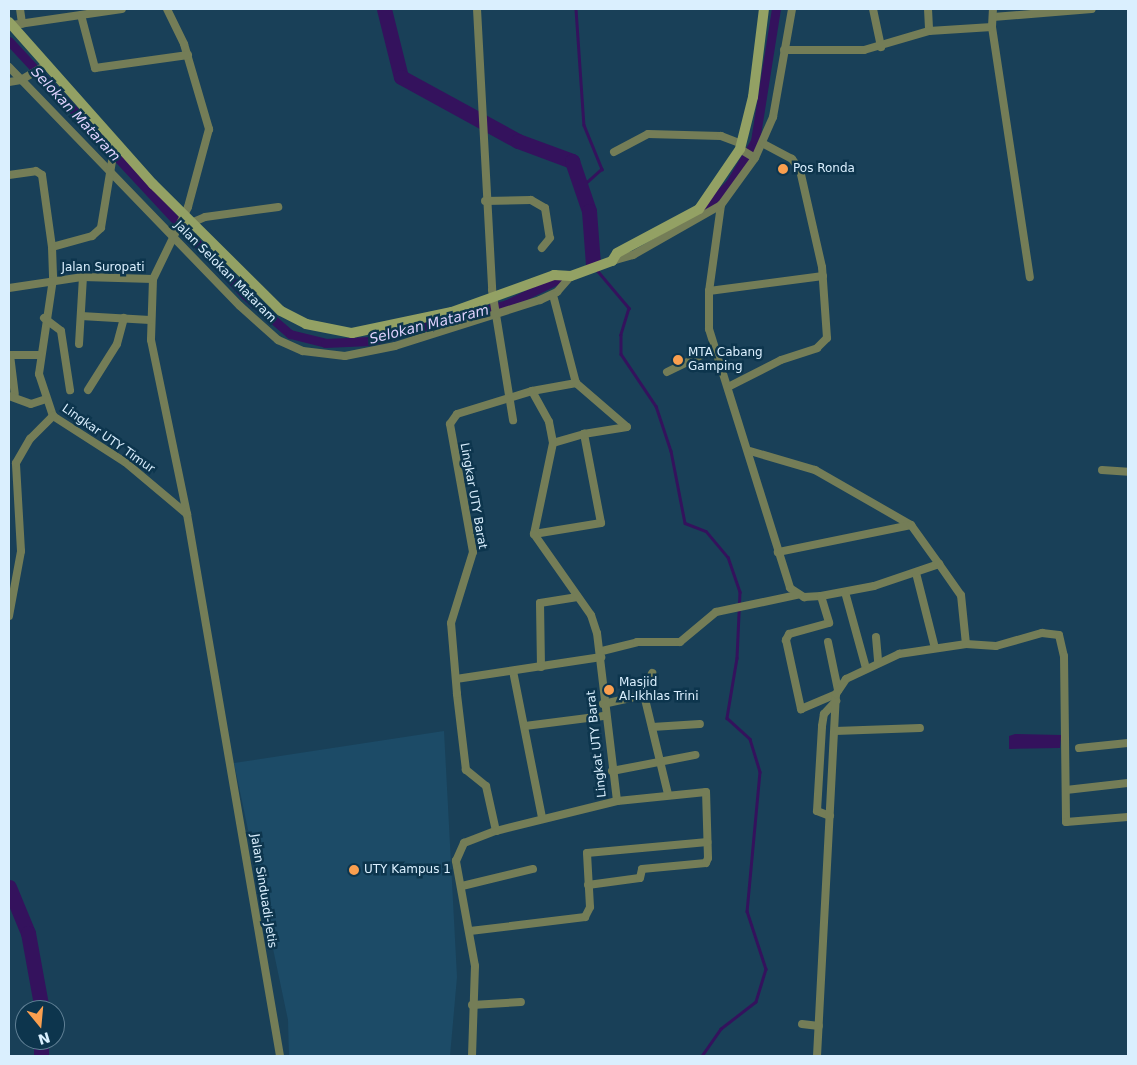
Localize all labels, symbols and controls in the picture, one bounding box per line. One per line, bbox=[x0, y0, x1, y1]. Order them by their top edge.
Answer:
water label: Selokan Mataram bbox=[28, 63, 124, 165]
place label: Pos Ronda bbox=[793, 162, 855, 176]
marker: Pos Ronda bbox=[777, 163, 789, 175]
street label: Jalan Selokan Mataram bbox=[171, 218, 279, 326]
street label: Jalan Suropati bbox=[61, 261, 145, 275]
water label: Selokan Mataram bbox=[367, 301, 491, 347]
place label: MTA Cabang Gamping bbox=[688, 346, 763, 374]
marker: MTA Cabang Gamping bbox=[672, 354, 684, 366]
street label: Lingkar UTY Timur bbox=[59, 402, 157, 476]
street label: Lingkar UTY Barat bbox=[457, 442, 489, 550]
place label: Masjid Al-Ikhlas Trini bbox=[619, 676, 698, 704]
marker: Masjid Al-Ikhlas Trini bbox=[603, 684, 615, 696]
street label: Lingkat UTY Barat bbox=[584, 690, 610, 798]
street label: Jalan Sinduadi-Jetis bbox=[247, 833, 279, 949]
place label: UTY Kampus 1 bbox=[364, 863, 451, 877]
marker: UTY Kampus 1 bbox=[348, 864, 360, 876]
north arrow bbox=[15, 1000, 65, 1050]
text: N bbox=[36, 1029, 52, 1048]

